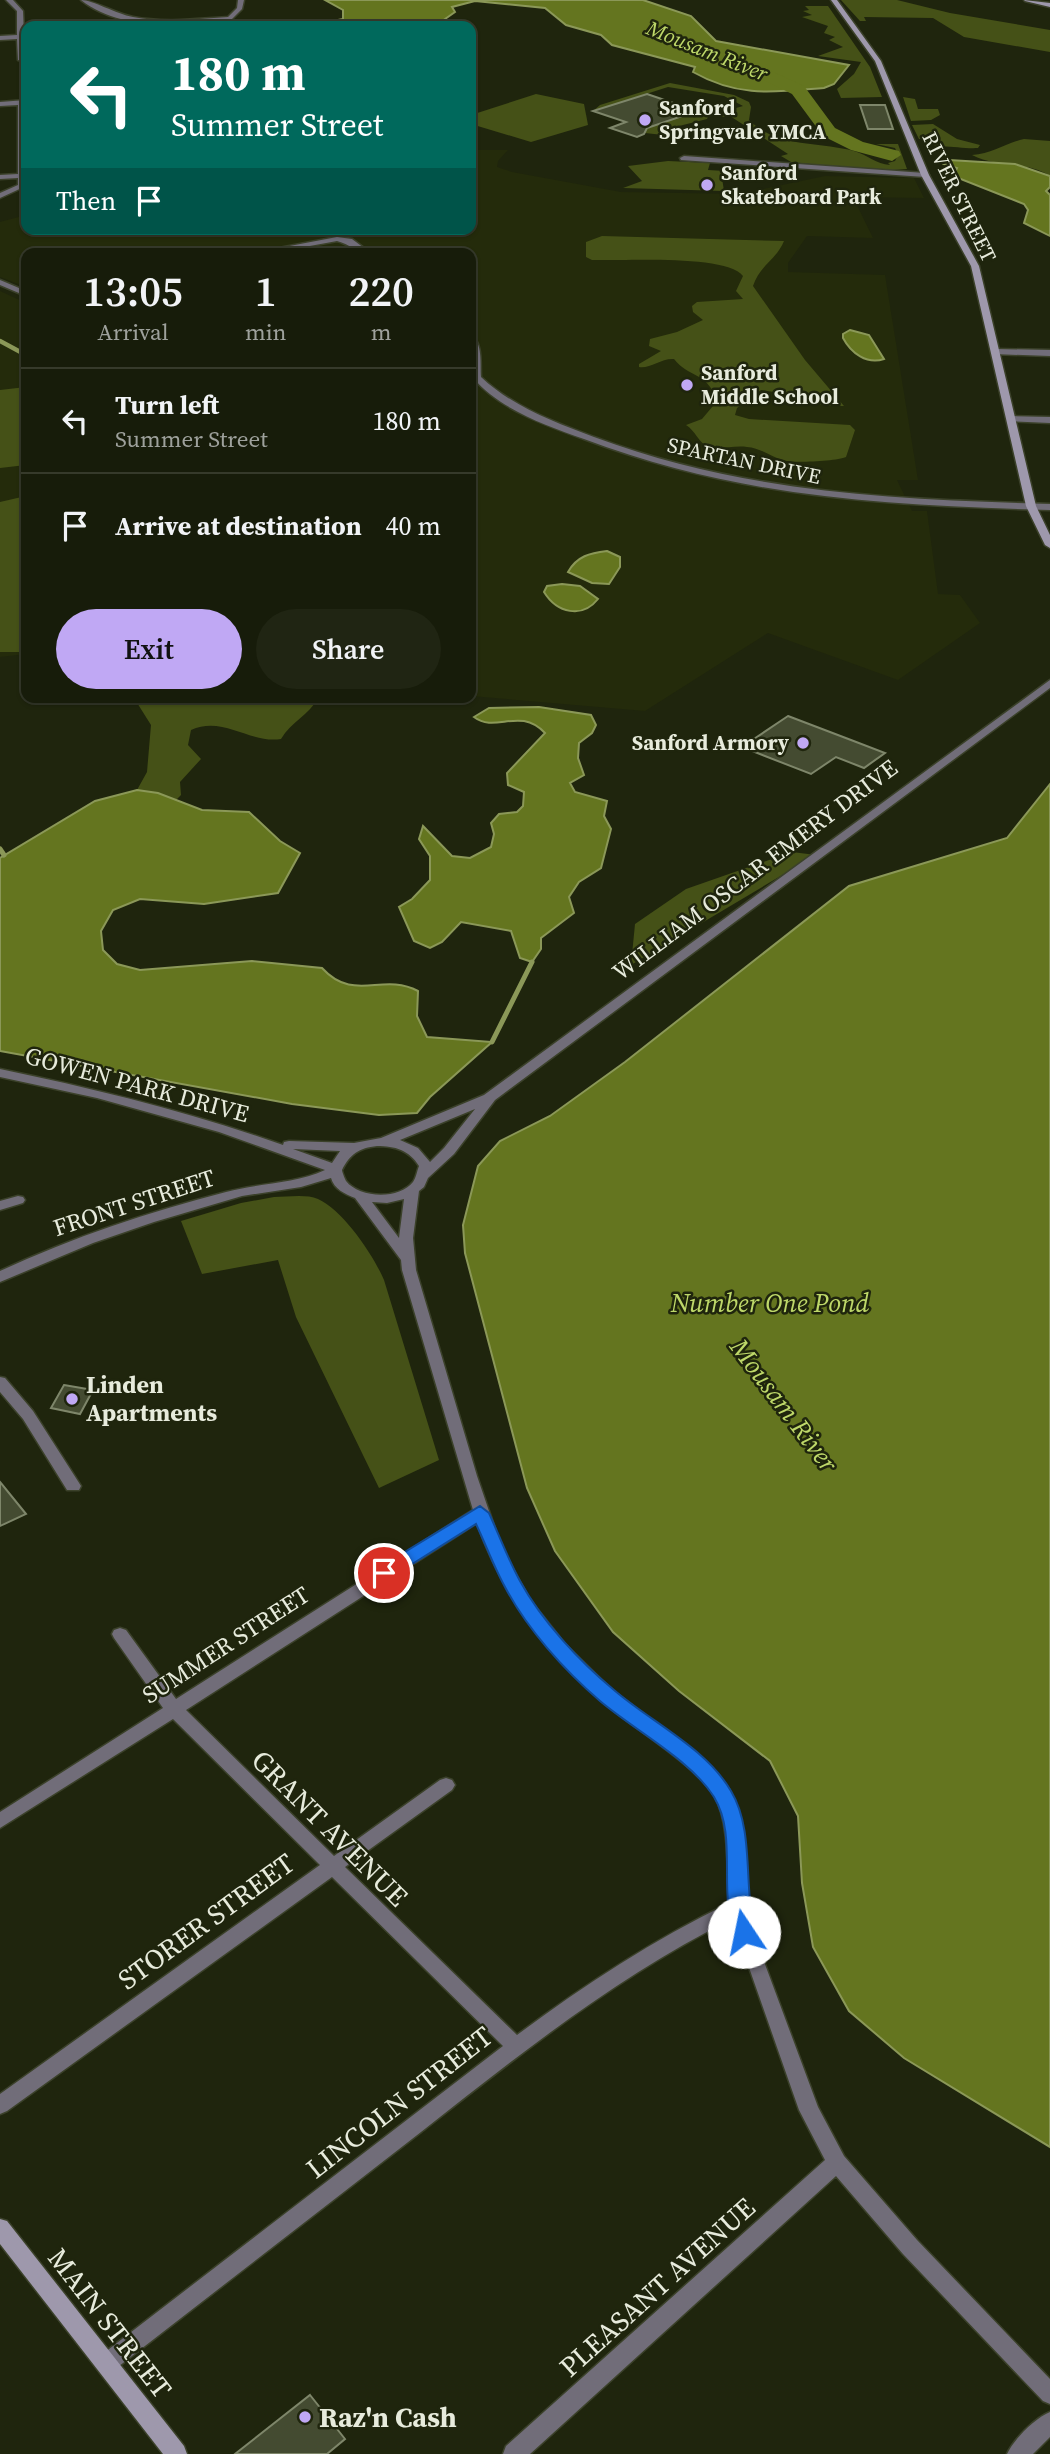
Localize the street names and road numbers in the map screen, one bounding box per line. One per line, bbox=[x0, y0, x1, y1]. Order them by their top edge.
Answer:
street label: RIVER STREET bbox=[915, 127, 1004, 267]
street label: SPARTAN DRIVE bbox=[665, 430, 824, 491]
street label: WILLIAM OSCAR EMERY DRIVE bbox=[605, 751, 904, 988]
street label: GOWEN PARK DRIVE bbox=[21, 1039, 253, 1130]
street label: FRONT STREET bbox=[49, 1161, 219, 1244]
street label: SUMMER STREET bbox=[136, 1578, 316, 1711]
street label: GRANT AVENUE bbox=[243, 1741, 417, 1915]
street label: STORER STREET bbox=[110, 1844, 302, 1998]
street label: LINCOLN STREET bbox=[298, 2017, 500, 2187]
street label: PLEASANT AVENUE bbox=[551, 2189, 763, 2385]
street label: MAIN STREET bbox=[39, 2240, 181, 2406]

